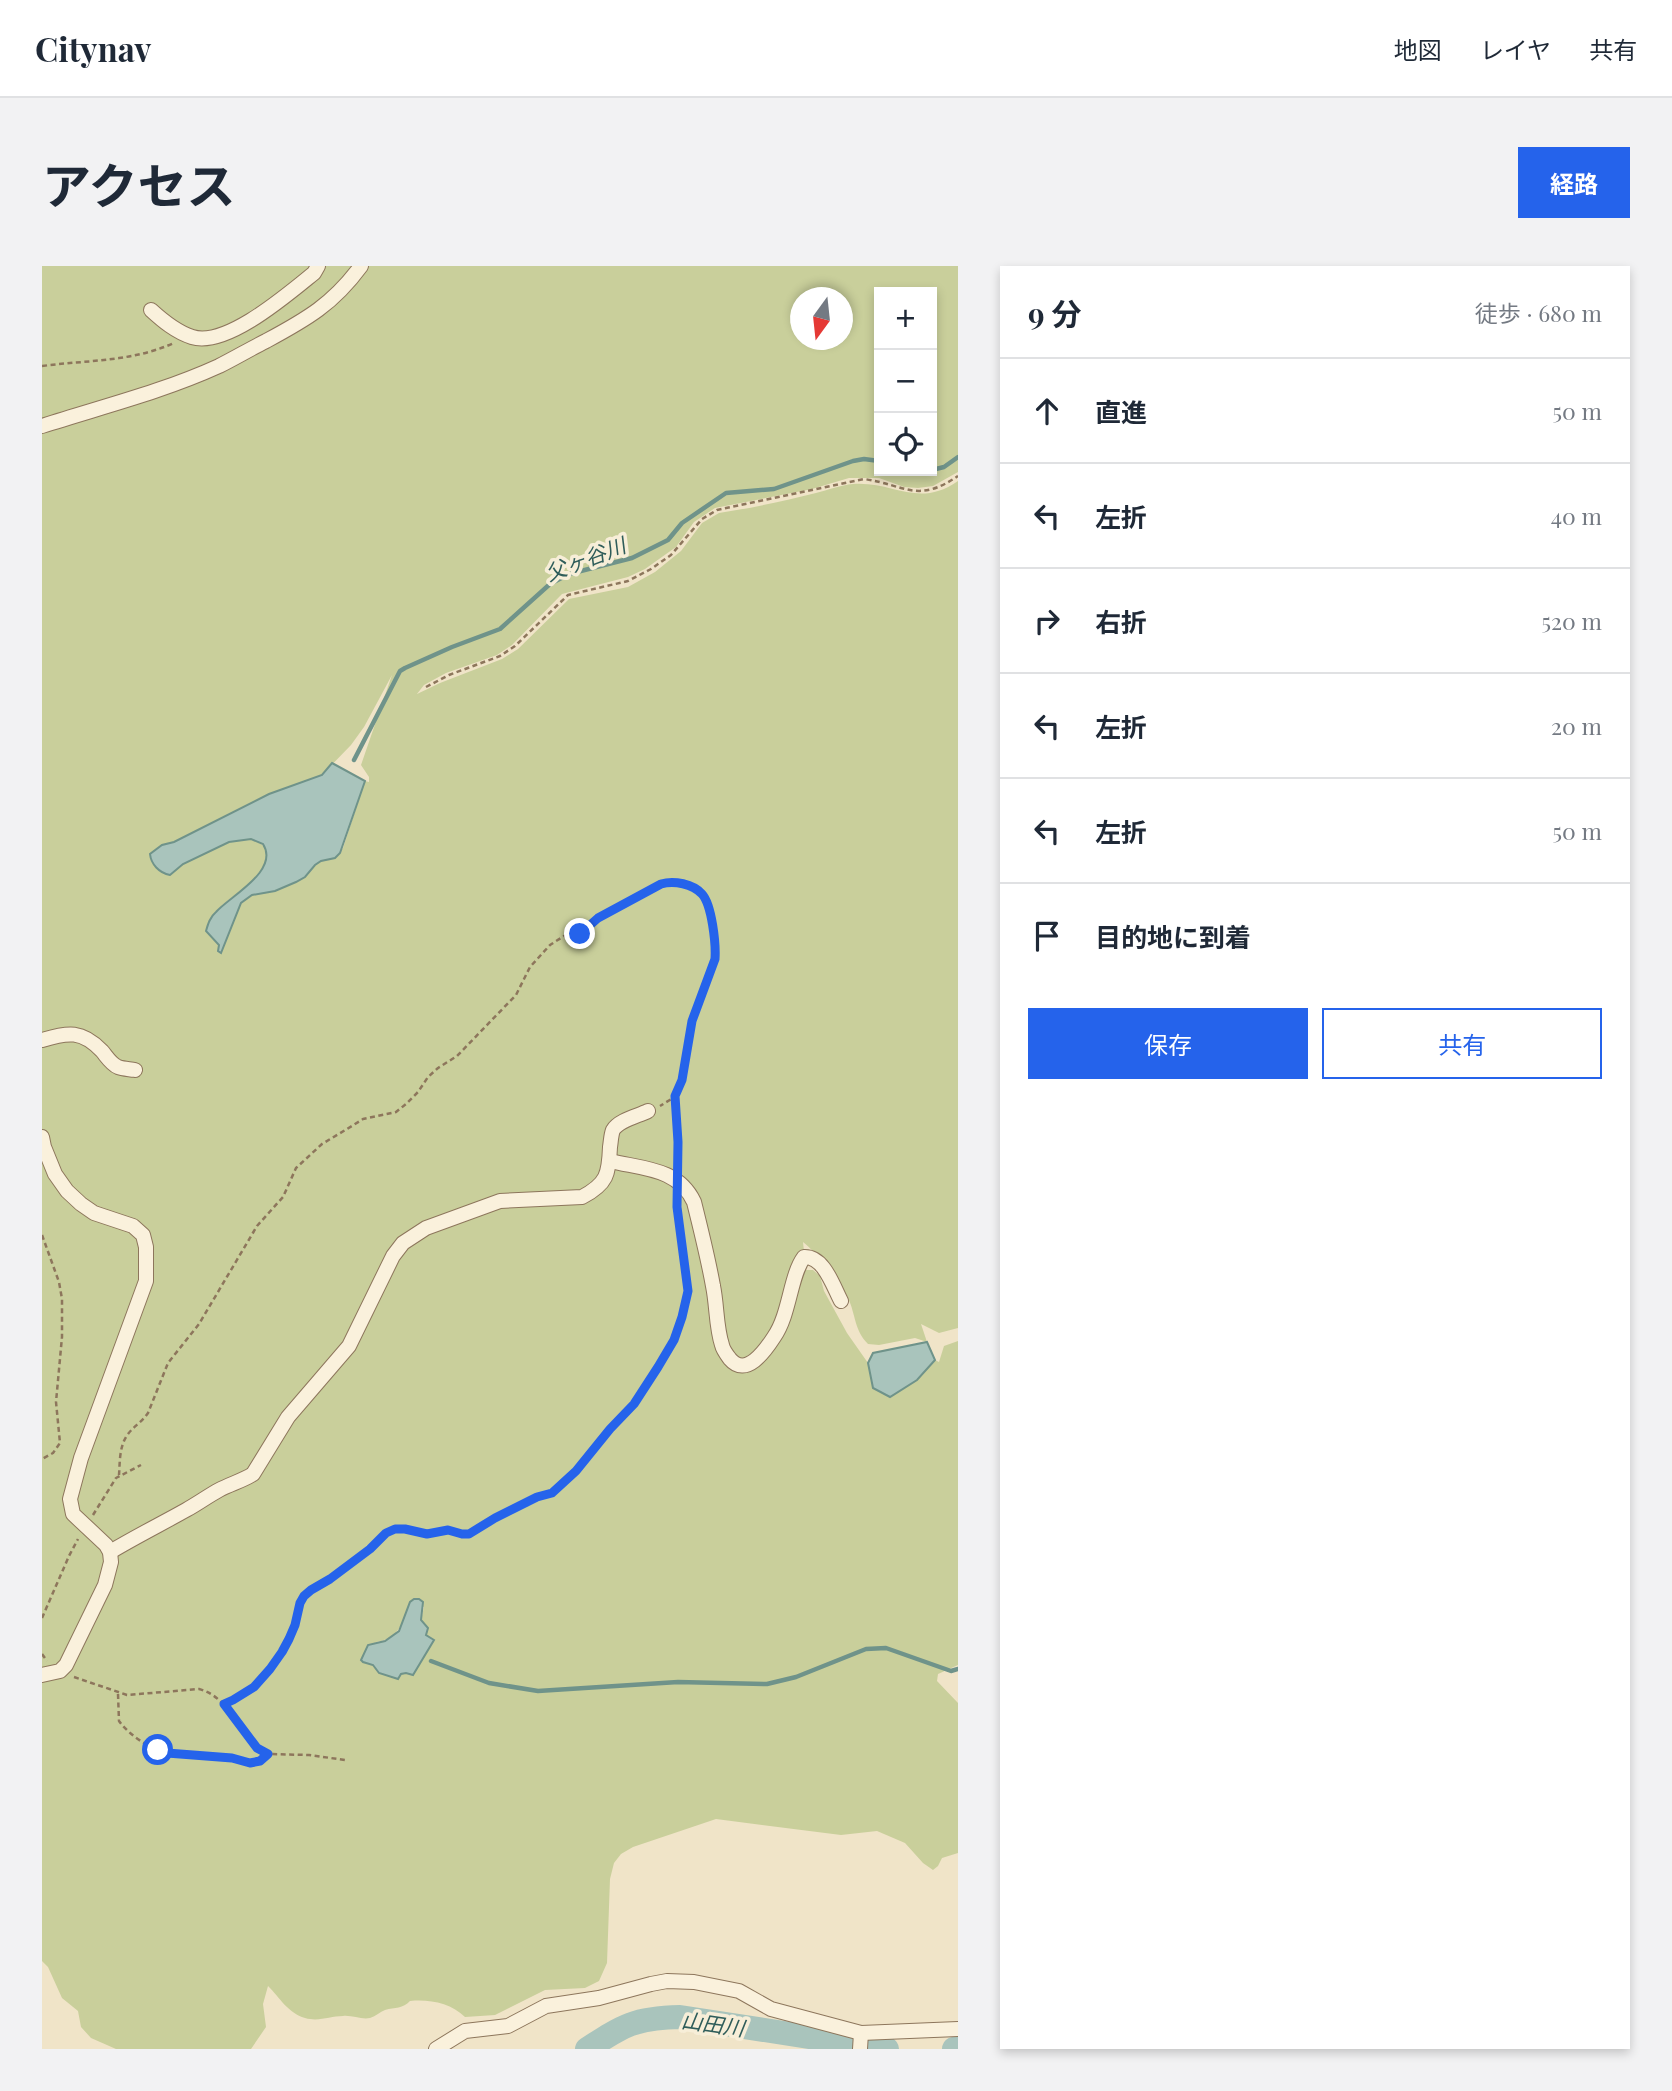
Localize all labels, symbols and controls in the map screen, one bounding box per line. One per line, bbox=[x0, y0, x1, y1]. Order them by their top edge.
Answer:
text: Citynav bbox=[35, 26, 151, 70]
text: 地図 bbox=[1394, 33, 1442, 65]
text: レイヤ bbox=[1480, 33, 1551, 65]
text: 共有 bbox=[1589, 33, 1637, 65]
button: 経路 bbox=[1518, 147, 1630, 218]
text: アクセス bbox=[42, 151, 236, 216]
north arrow bbox=[790, 287, 853, 350]
map controls bbox=[874, 287, 937, 476]
button: + bbox=[874, 287, 937, 350]
text: 9 分 bbox=[1028, 293, 1082, 333]
text: 徒歩 · 680 m bbox=[1475, 297, 1602, 328]
button: − bbox=[874, 350, 937, 413]
icon: ahead bbox=[1028, 392, 1066, 430]
text: 直進 bbox=[1095, 394, 1147, 429]
text: 50 m bbox=[1553, 395, 1602, 426]
button: locate bbox=[874, 413, 937, 476]
icon: left bbox=[1028, 497, 1066, 535]
text: 左折 bbox=[1095, 499, 1147, 534]
text: 40 m bbox=[1551, 500, 1602, 531]
water label: 父ヶ谷川 bbox=[541, 529, 631, 586]
icon: right bbox=[1028, 602, 1066, 640]
text: 右折 bbox=[1095, 604, 1147, 639]
text: 520 m bbox=[1541, 605, 1602, 636]
icon: left bbox=[1028, 707, 1066, 745]
text: 左折 bbox=[1095, 709, 1147, 744]
text: 20 m bbox=[1551, 710, 1602, 741]
icon: left bbox=[1028, 812, 1066, 850]
text: 左折 bbox=[1095, 814, 1147, 849]
text: 50 m bbox=[1553, 815, 1602, 846]
icon: arrive bbox=[1028, 917, 1066, 955]
route end bbox=[564, 918, 595, 949]
text: 目的地に到着 bbox=[1095, 919, 1251, 954]
button: 保存 bbox=[1028, 1008, 1308, 1079]
button: 共有 bbox=[1322, 1008, 1602, 1079]
route start bbox=[142, 1734, 173, 1765]
water label: 山田川 bbox=[680, 2005, 748, 2042]

